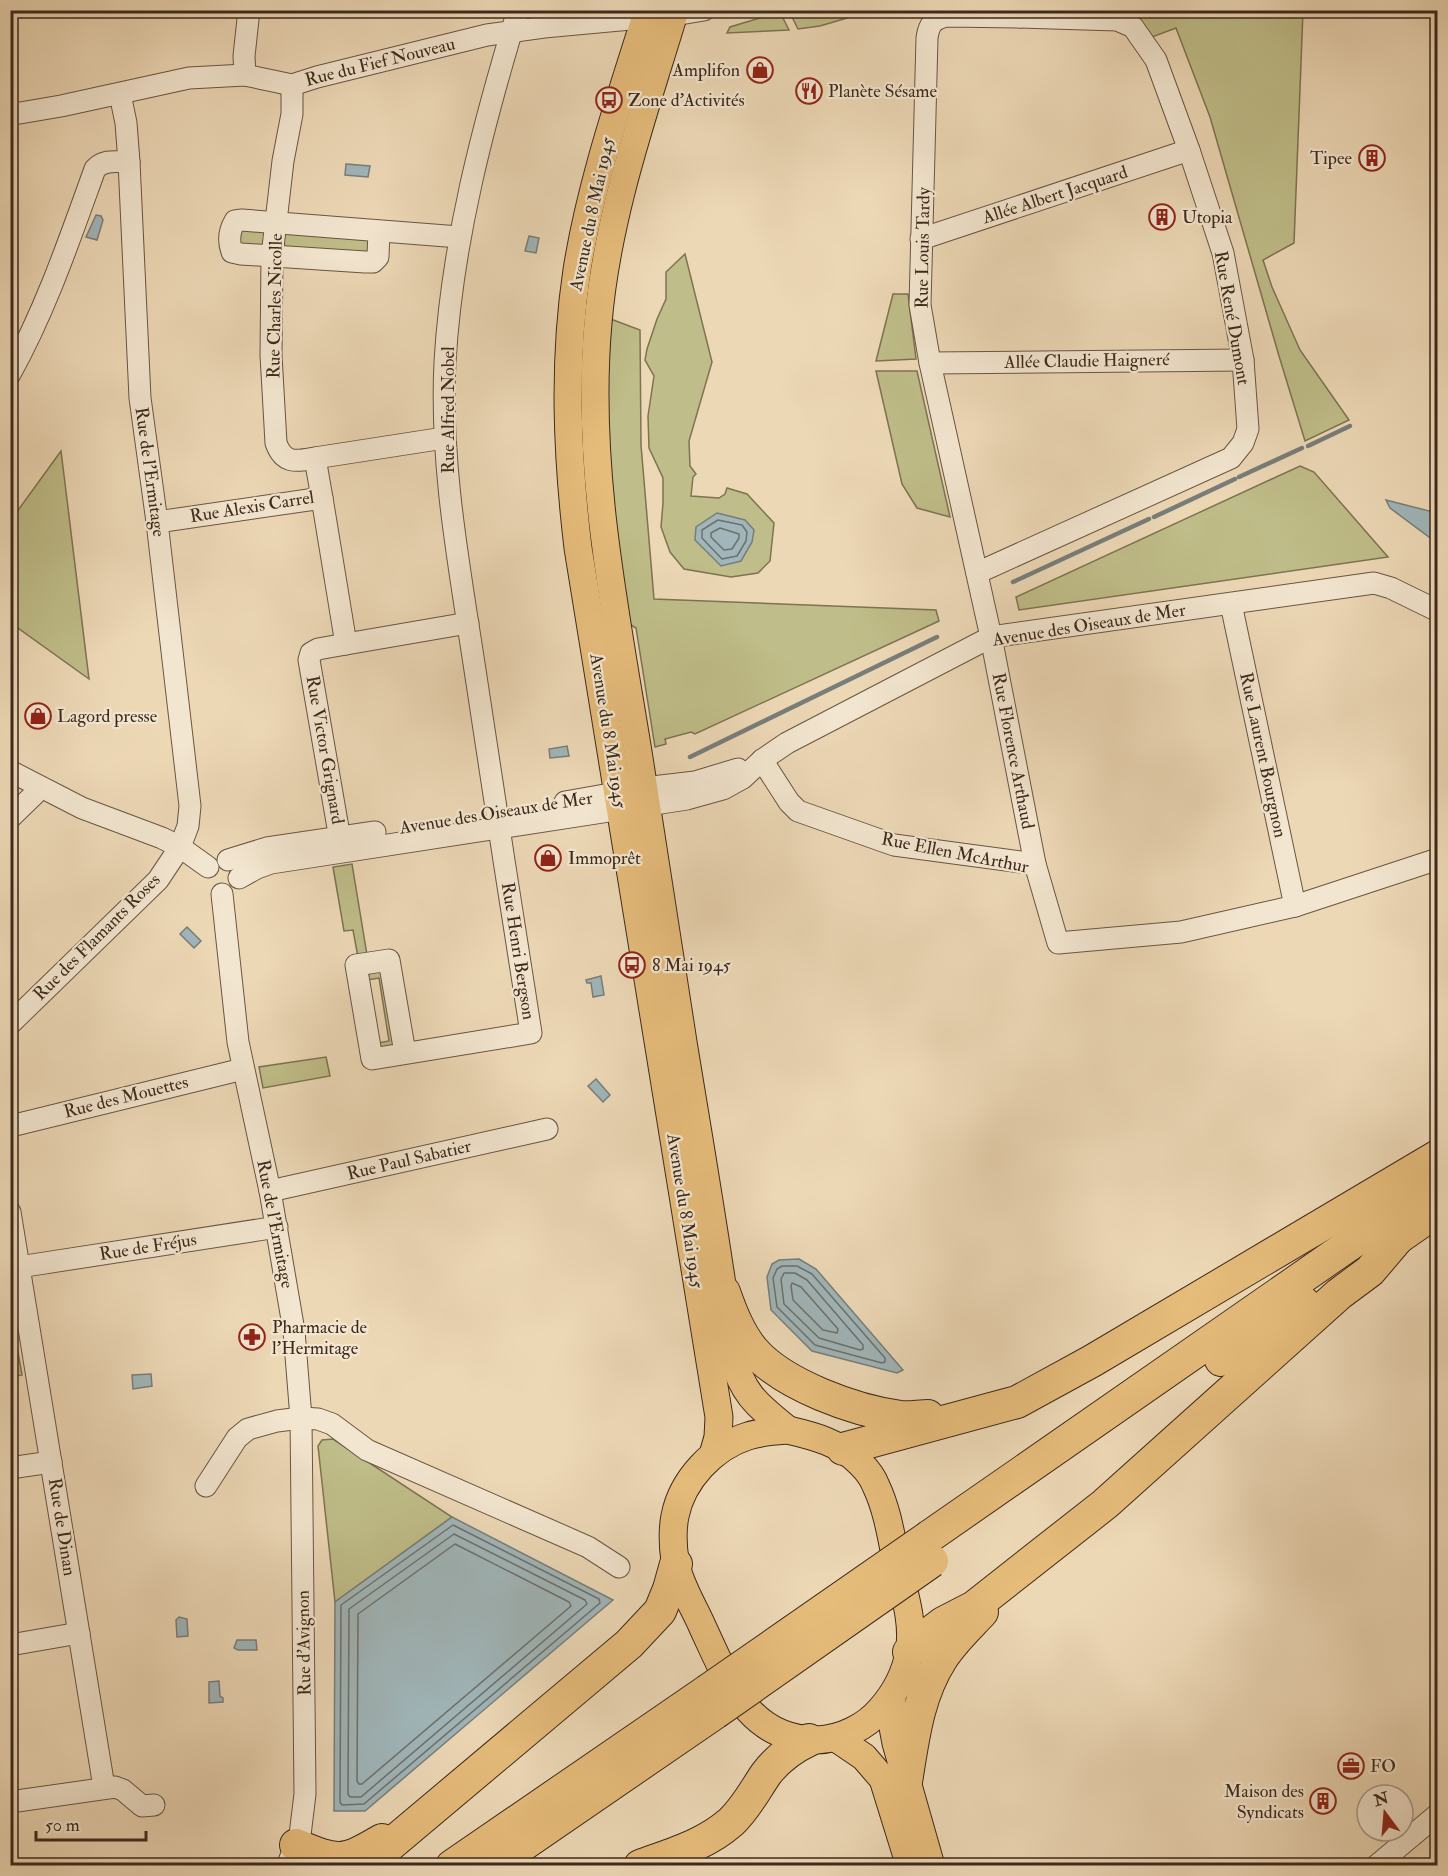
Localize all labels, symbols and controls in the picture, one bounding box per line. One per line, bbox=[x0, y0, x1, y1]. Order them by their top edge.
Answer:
street label: Rue du Fief Nouveau bbox=[303, 32, 457, 92]
shop icon: Amplifon bbox=[745, 55, 775, 85]
place label: Amplifon bbox=[672, 59, 740, 82]
restaurant icon: Planète Sésame bbox=[794, 76, 824, 106]
place label: Planète Sésame bbox=[828, 80, 938, 103]
bus stop icon: Zone d'Activités bbox=[594, 85, 624, 115]
place label: Zone d'Activités bbox=[628, 89, 745, 112]
street label: Avenue du 8 Mai 1945 bbox=[564, 135, 620, 294]
building icon: Tipee bbox=[1357, 143, 1387, 173]
place label: Tipee bbox=[1310, 147, 1352, 170]
street label: Allée Albert Jacquard bbox=[979, 161, 1131, 230]
street label: Rue Louis Tardy bbox=[910, 186, 936, 309]
building icon: Utopia bbox=[1147, 202, 1177, 232]
place label: Utopia bbox=[1182, 206, 1233, 229]
street label: Rue Charles Nicolle bbox=[262, 233, 288, 379]
street label: Rue René Dumont bbox=[1209, 249, 1255, 387]
street label: Rue Alfred Nobel bbox=[437, 346, 460, 474]
street label: Allée Claudie Haigneré bbox=[1003, 348, 1170, 374]
street label: Rue de l'Ermitage bbox=[130, 406, 171, 539]
street label: Rue Alexis Carrel bbox=[188, 486, 316, 528]
street label: Avenue des Oiseaux de Mer bbox=[990, 598, 1188, 652]
street label: Avenue du 8 Mai 1945 bbox=[584, 651, 632, 810]
street label: Rue Laurent Bourgnon bbox=[1234, 670, 1292, 840]
street label: Rue Florence Arthaud bbox=[987, 671, 1039, 831]
street label: Rue Victor Grignard bbox=[301, 674, 349, 826]
shop icon: Lagord presse bbox=[23, 701, 53, 731]
place label: Lagord presse bbox=[57, 705, 158, 728]
street label: Avenue des Oiseaux de Mer bbox=[397, 786, 595, 840]
street label: Rue Ellen McArthur bbox=[879, 827, 1031, 879]
shop icon: Immoprêt bbox=[533, 843, 563, 873]
place label: Immoprêt bbox=[568, 847, 641, 870]
street label: Rue des Flamants Roses bbox=[29, 869, 165, 1005]
street label: Rue Henri Bergson bbox=[496, 881, 540, 1021]
bus stop icon: 8 Mai 1945 bbox=[617, 950, 647, 980]
place label: 8 Mai 1945 bbox=[652, 954, 731, 977]
street label: Rue des Mouettes bbox=[61, 1070, 191, 1124]
street label: Avenue du 8 Mai 1945 bbox=[661, 1131, 709, 1290]
street label: Rue Paul Sabatier bbox=[345, 1134, 474, 1185]
street label: Rue de l'Ermitage bbox=[251, 1158, 299, 1291]
street label: Rue de Fréjus bbox=[98, 1228, 198, 1266]
place label: Pharmacie de l'Hermitage bbox=[272, 1316, 368, 1360]
pharmacy icon: Pharmacie de l'Hermitage bbox=[237, 1322, 267, 1352]
street label: Rue de Dinan bbox=[43, 1476, 81, 1578]
street label: Rue d'Avignon bbox=[292, 1590, 316, 1696]
office icon: FO bbox=[1336, 1751, 1366, 1781]
place label: FO bbox=[1370, 1755, 1396, 1778]
place label: Maison des Syndicats bbox=[1224, 1780, 1304, 1824]
north arrow bbox=[1355, 1783, 1415, 1843]
building icon: Maison des Syndicats bbox=[1308, 1786, 1338, 1816]
text: N bbox=[1371, 1788, 1391, 1811]
scale bar bbox=[36, 1804, 146, 1842]
text: 50 m bbox=[45, 1814, 80, 1837]

